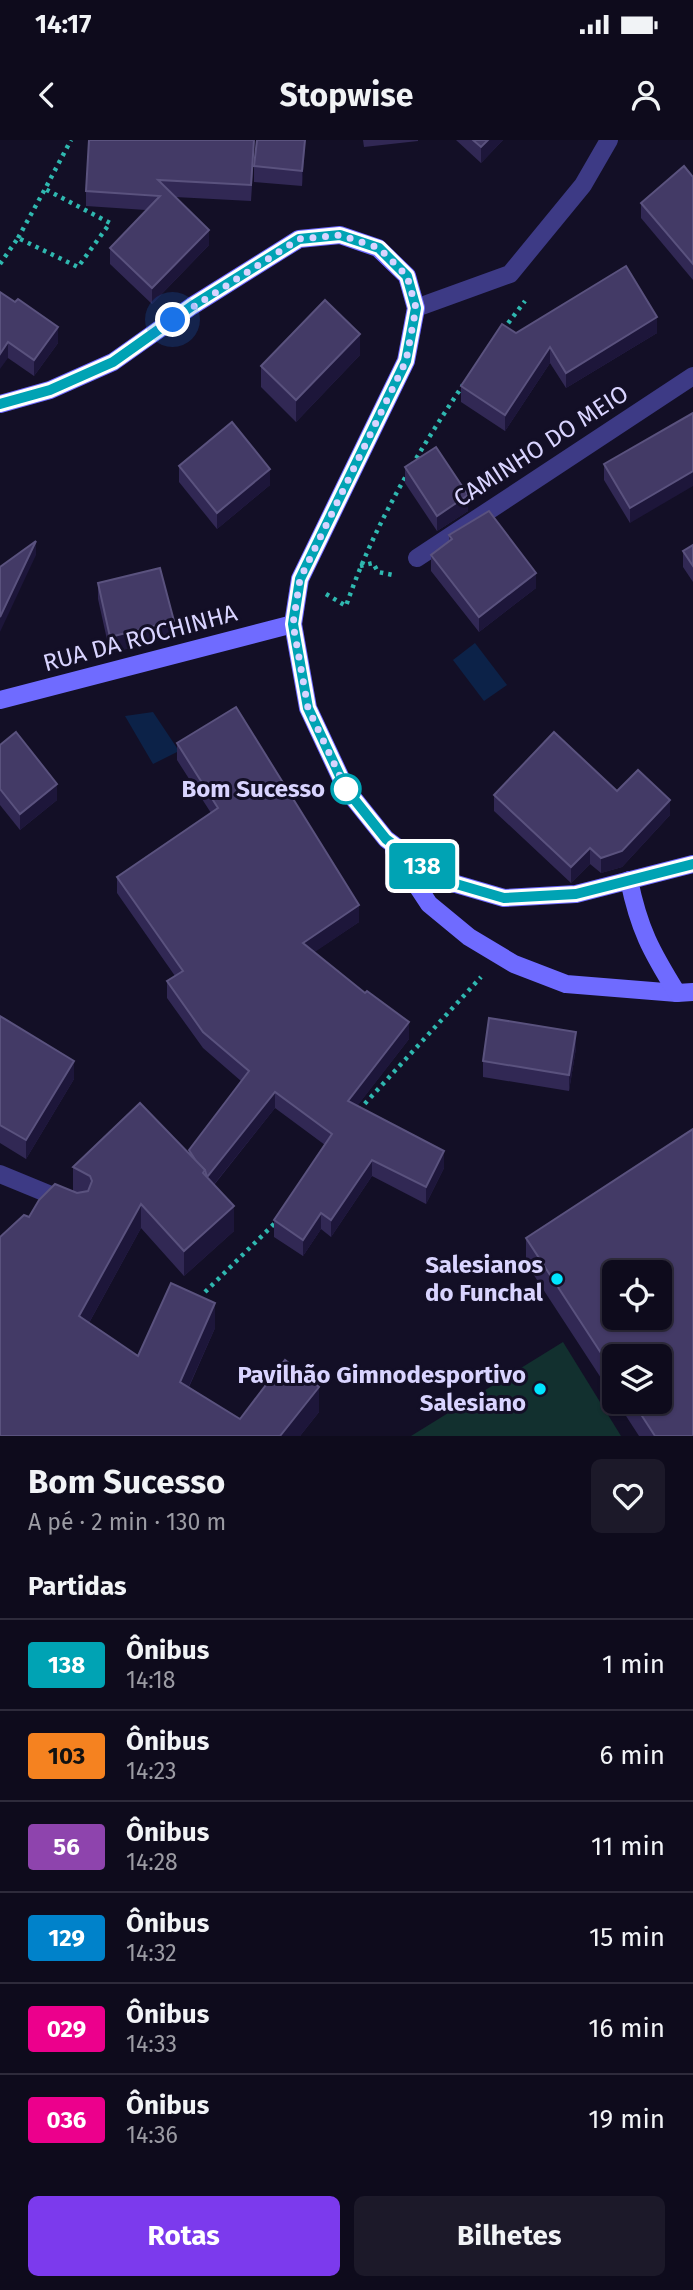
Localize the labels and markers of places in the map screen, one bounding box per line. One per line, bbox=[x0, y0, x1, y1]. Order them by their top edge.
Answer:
marker: Bom Sucesso bbox=[331, 774, 361, 804]
place label: Bom Sucesso bbox=[181, 775, 325, 803]
place label: Salesianos do Funchal bbox=[425, 1251, 544, 1307]
marker: Salesianos do Funchal bbox=[549, 1271, 565, 1287]
place label: Pavilhão Gimnodesportivo Salesiano bbox=[237, 1361, 526, 1417]
marker: Pavilhão Gimnodesportivo Salesiano bbox=[532, 1381, 548, 1397]

